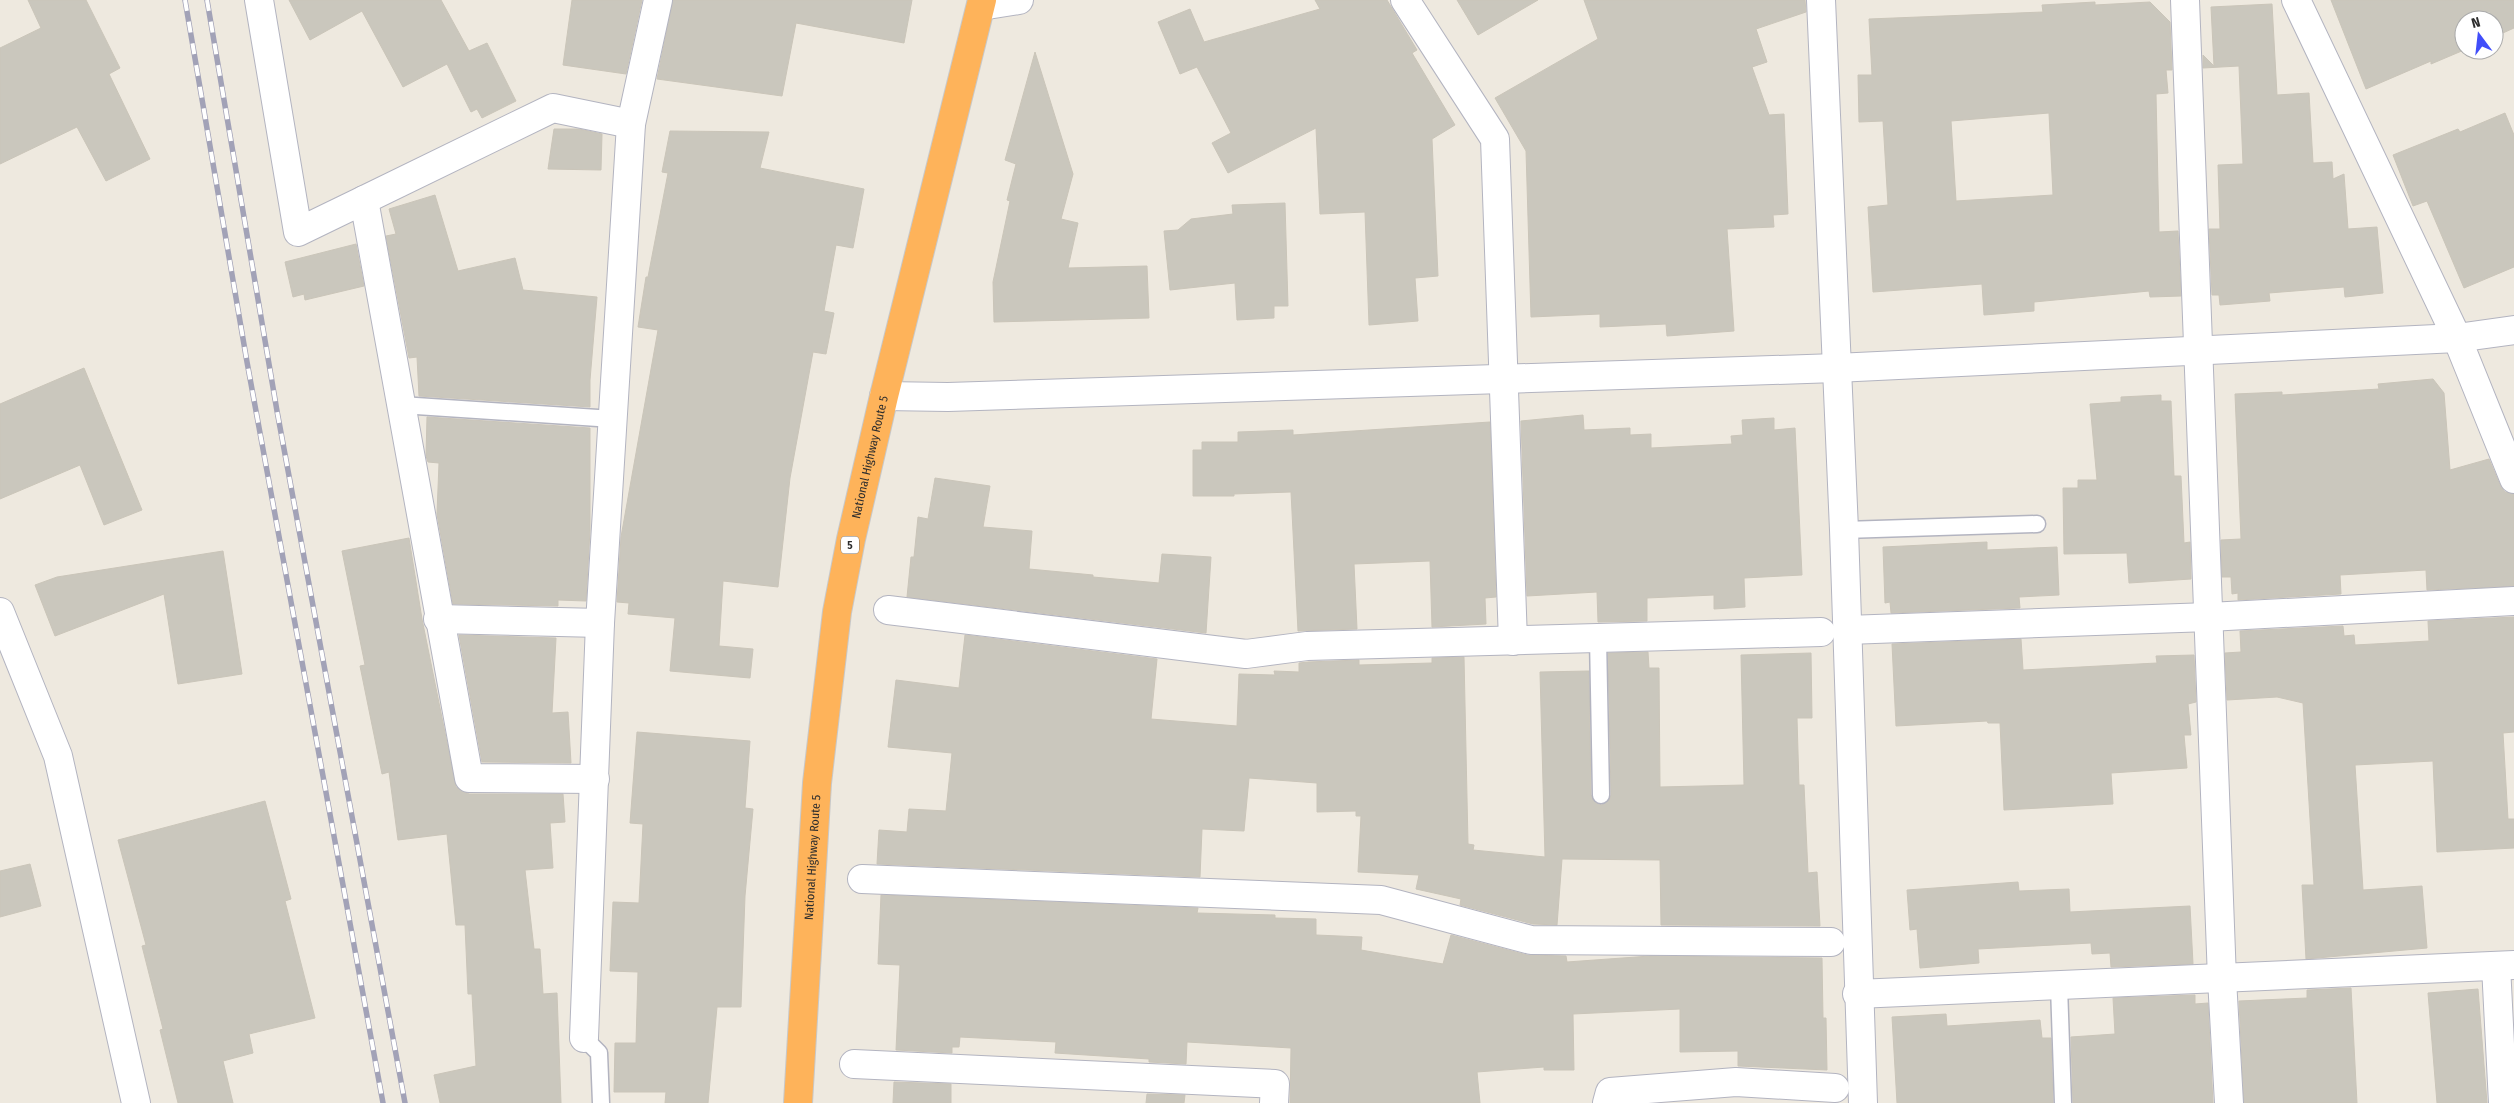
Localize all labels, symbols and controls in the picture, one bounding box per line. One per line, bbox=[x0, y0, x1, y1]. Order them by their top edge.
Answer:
north arrow bbox=[2454, 10, 2504, 60]
text: N bbox=[2470, 14, 2482, 32]
street label: National Highway Route 5 bbox=[849, 394, 891, 520]
road number: 5 bbox=[841, 536, 859, 554]
street label: National Highway Route 5 bbox=[802, 794, 823, 920]

